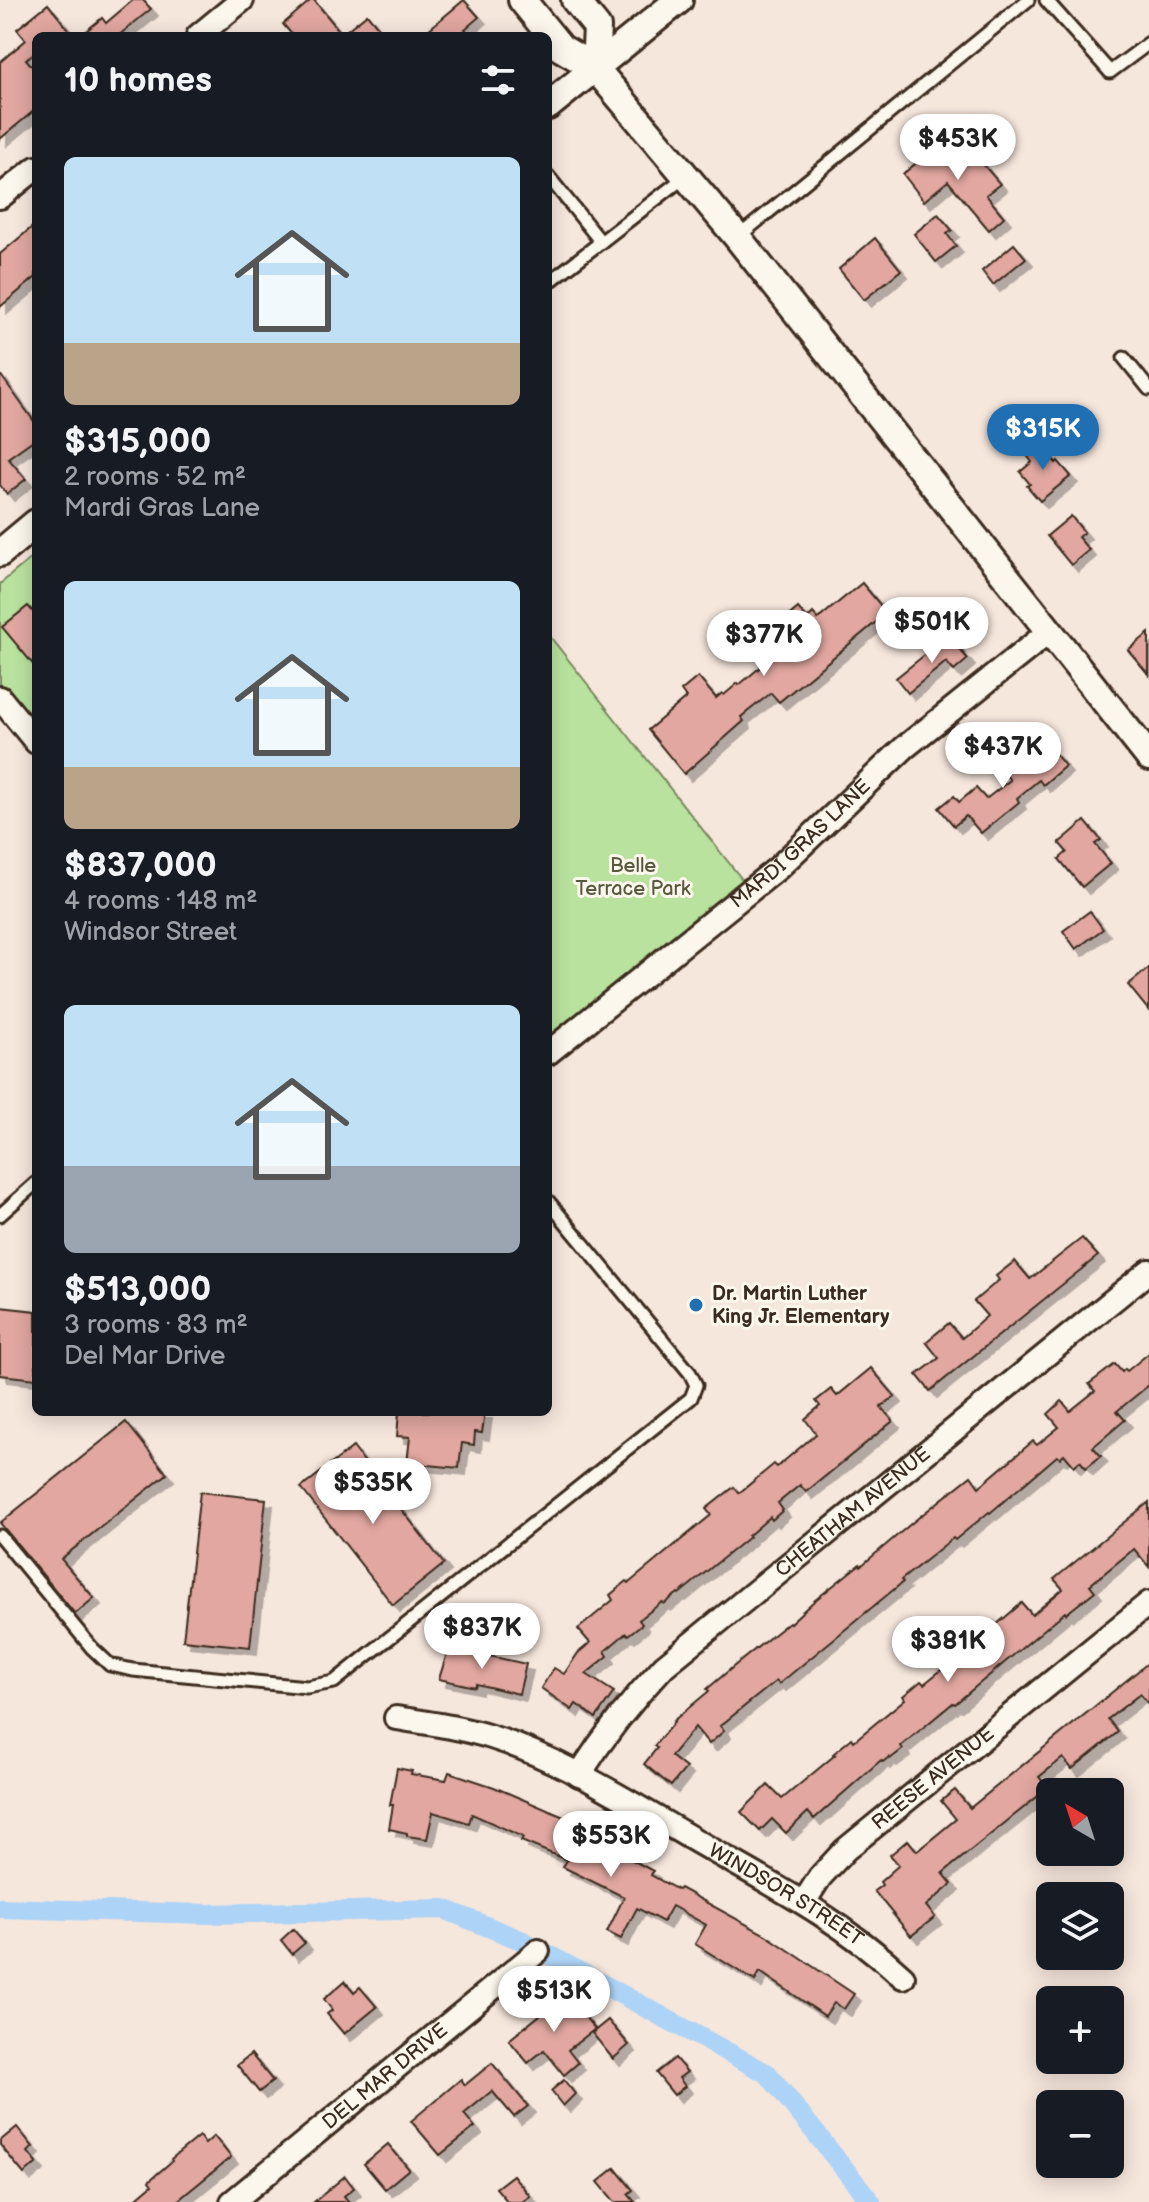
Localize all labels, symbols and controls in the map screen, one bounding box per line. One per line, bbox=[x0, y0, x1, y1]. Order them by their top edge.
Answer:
icon: filters bbox=[476, 58, 520, 102]
text: 10 homes bbox=[64, 60, 212, 101]
pin: $453K bbox=[902, 114, 1014, 182]
text: $453K bbox=[918, 124, 998, 155]
icon: home bbox=[220, 209, 364, 353]
pin: $315K bbox=[987, 404, 1099, 472]
text: $315K bbox=[1005, 414, 1081, 445]
text: $315,000 bbox=[64, 421, 211, 462]
text: 2 rooms · 52 m² bbox=[64, 462, 246, 493]
text: Mardi Gras Lane bbox=[64, 493, 260, 524]
pin: $501K bbox=[876, 597, 988, 665]
text: $501K bbox=[894, 607, 970, 638]
pin: $377K bbox=[708, 610, 820, 678]
text: $377K bbox=[725, 620, 803, 651]
icon: home bbox=[220, 633, 364, 777]
pin: $437K bbox=[947, 722, 1059, 790]
text: $437K bbox=[963, 732, 1043, 763]
street label: MARDI GRAS LANE bbox=[726, 774, 876, 913]
text: $837,000 bbox=[64, 845, 217, 886]
park label: Belle Terrace Park bbox=[575, 854, 691, 901]
text: 4 rooms · 148 m² bbox=[64, 886, 257, 917]
text: Windsor Street bbox=[64, 917, 237, 948]
icon: home bbox=[220, 1057, 364, 1201]
text: $513,000 bbox=[64, 1269, 211, 1310]
place label: Dr. Martin Luther King Jr. Elementary bbox=[712, 1282, 890, 1329]
marker: Dr. Martin Luther King Jr. Elementary bbox=[687, 1296, 705, 1314]
text: 3 rooms · 83 m² bbox=[64, 1310, 248, 1341]
text: Del Mar Drive bbox=[64, 1341, 226, 1372]
street label: CHEATHAM AVENUE bbox=[771, 1442, 935, 1582]
pin: $535K bbox=[317, 1458, 429, 1526]
text: $535K bbox=[333, 1468, 413, 1499]
pin: $837K bbox=[426, 1603, 538, 1671]
text: $837K bbox=[442, 1613, 522, 1644]
pin: $381K bbox=[892, 1616, 1004, 1684]
text: $381K bbox=[910, 1626, 986, 1657]
street label: REESE AVENUE bbox=[867, 1722, 999, 1835]
north arrow bbox=[1036, 1778, 1124, 1866]
map controls bbox=[1036, 1778, 1124, 2178]
pin: $553K bbox=[555, 1811, 667, 1879]
text: $553K bbox=[571, 1821, 651, 1852]
street label: WINDSOR STREET bbox=[704, 1838, 868, 1951]
button: layers bbox=[1036, 1882, 1124, 1970]
pin: $513K bbox=[498, 1966, 610, 2034]
text: $513K bbox=[516, 1976, 592, 2007]
button: + bbox=[1036, 1986, 1124, 2074]
street label: DEL MAR DRIVE bbox=[318, 2018, 452, 2135]
button: − bbox=[1036, 2090, 1124, 2178]

